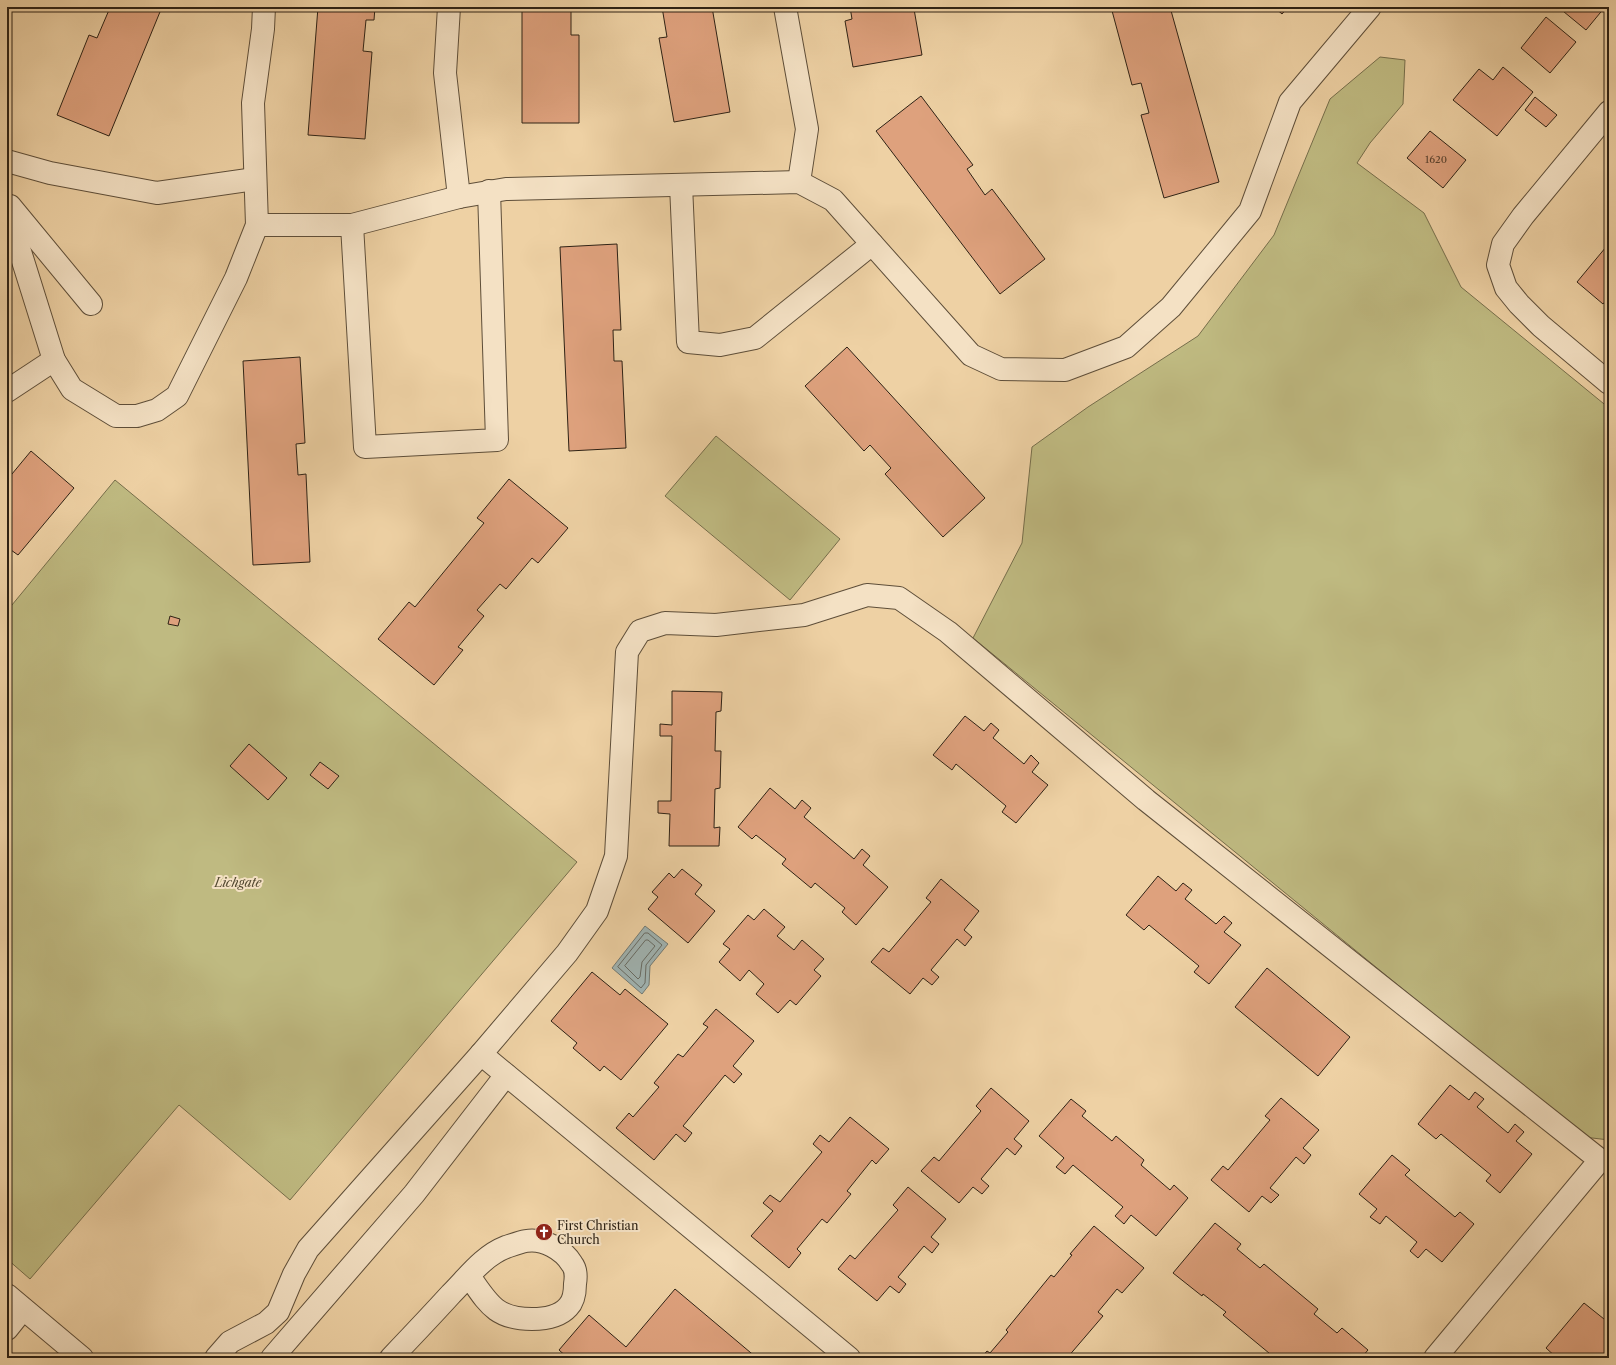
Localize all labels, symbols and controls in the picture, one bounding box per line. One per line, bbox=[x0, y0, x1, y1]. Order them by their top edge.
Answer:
house number: 1620 bbox=[1425, 153, 1447, 166]
park label: Lichgate bbox=[214, 875, 263, 890]
place label: First Christian Church bbox=[557, 1218, 639, 1247]
church icon: First Christian Church bbox=[534, 1222, 554, 1242]

